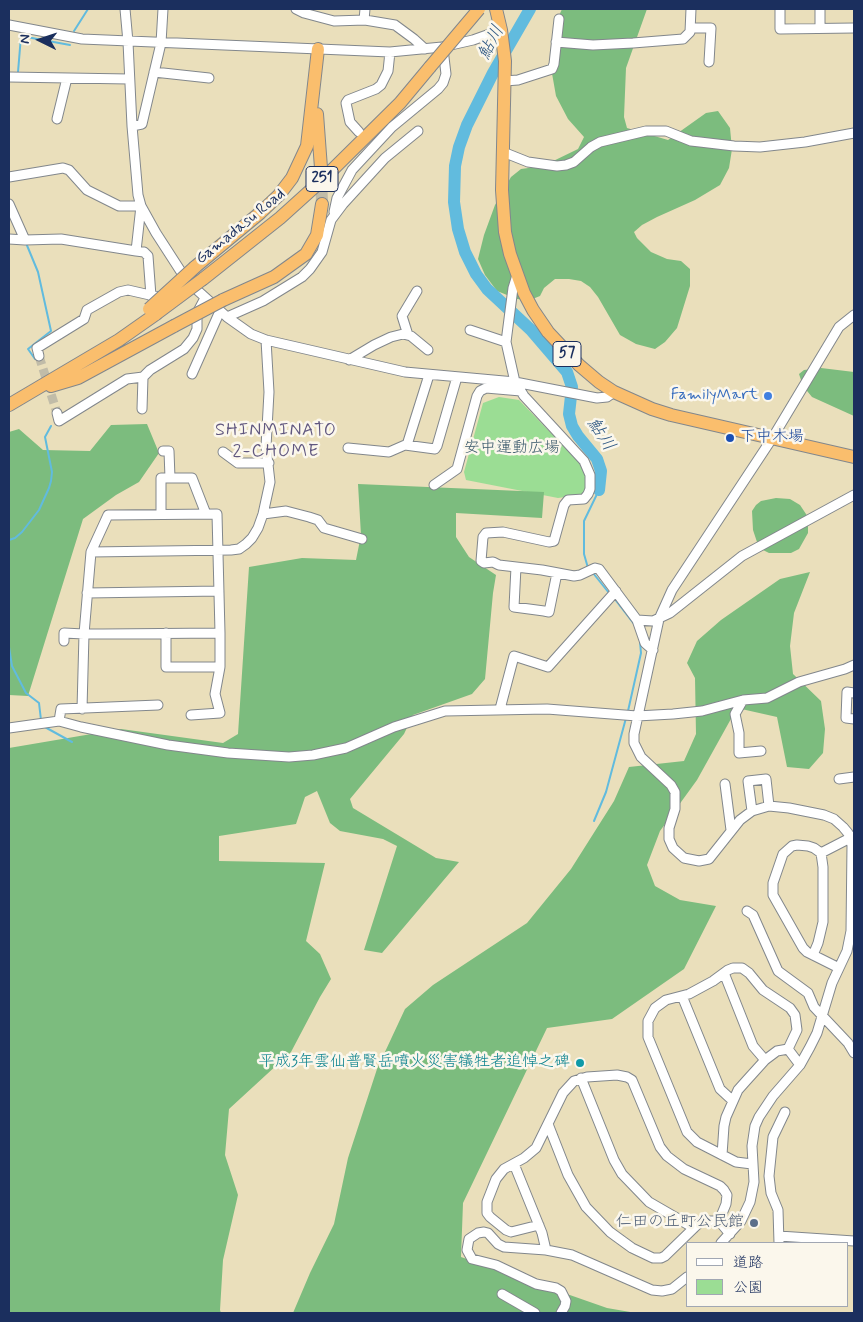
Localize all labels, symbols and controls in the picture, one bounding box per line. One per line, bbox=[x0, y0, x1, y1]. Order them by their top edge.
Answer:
north arrow bbox=[15, 15, 65, 65]
water label: 鮎川 bbox=[474, 22, 510, 64]
text: N bbox=[16, 34, 34, 44]
road number: 251 bbox=[306, 166, 338, 192]
street label: Gamadasu Road bbox=[192, 185, 290, 269]
road number: 57 bbox=[553, 342, 581, 366]
place label: FamilyMart bbox=[671, 386, 758, 406]
marker: FamilyMart bbox=[762, 390, 774, 402]
water label: 鮎川 bbox=[581, 414, 619, 456]
district label: SHINMINATO 2-CHOME bbox=[214, 420, 338, 462]
place label: 下中木場 bbox=[740, 428, 804, 448]
marker: 下中木場 bbox=[724, 432, 736, 444]
park label: 安中運動広場 bbox=[464, 439, 560, 459]
place label: 平成3年雲仙普賢岳噴火災害犠牲者追悼之碑 bbox=[259, 1053, 570, 1073]
marker: 平成3年雲仙普賢岳噴火災害犠牲者追悼之碑 bbox=[574, 1057, 586, 1069]
place label: 仁田の丘町公民館 bbox=[616, 1213, 744, 1233]
marker: 仁田の丘町公民館 bbox=[748, 1217, 760, 1229]
legend bbox=[686, 1242, 848, 1307]
text: 道路 bbox=[733, 1253, 763, 1273]
text: 公園 bbox=[733, 1278, 763, 1298]

